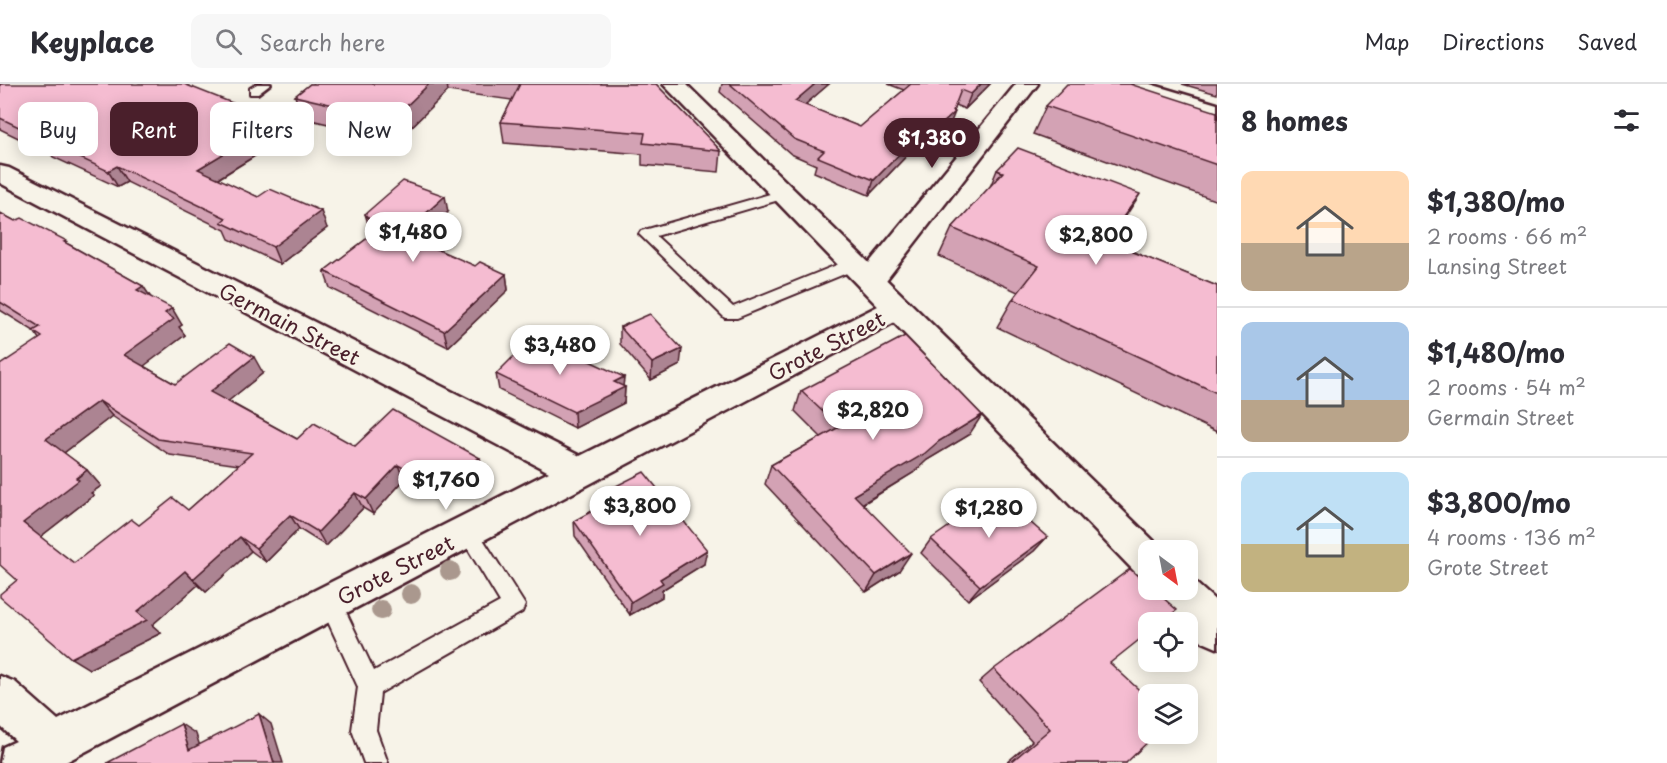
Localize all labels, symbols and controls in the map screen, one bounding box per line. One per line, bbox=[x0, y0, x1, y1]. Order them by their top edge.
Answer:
search box bbox=[191, 14, 611, 68]
text: Keyplace bbox=[30, 20, 155, 63]
icon: search bbox=[212, 25, 245, 58]
text: Search here bbox=[260, 25, 385, 58]
text: Map bbox=[1364, 25, 1409, 57]
text: Directions bbox=[1442, 25, 1544, 57]
text: Saved bbox=[1577, 25, 1637, 57]
text: 8 homes bbox=[1241, 101, 1348, 140]
chip: Buy bbox=[18, 102, 98, 156]
chip: Rent bbox=[110, 102, 198, 156]
chip: Filters bbox=[210, 102, 314, 156]
chip: New bbox=[326, 102, 412, 156]
icon: filters bbox=[1610, 104, 1643, 137]
pin: $1,380 bbox=[883, 118, 981, 169]
text: $1,380 bbox=[898, 122, 966, 152]
text: $1,380/mo bbox=[1427, 182, 1565, 221]
icon: home bbox=[1289, 195, 1361, 267]
pin: $1,480 bbox=[364, 212, 462, 263]
pin: $2,800 bbox=[1047, 215, 1145, 266]
text: $1,480 bbox=[379, 216, 447, 246]
text: $2,800 bbox=[1059, 219, 1133, 249]
text: 2 rooms · 66 m² bbox=[1427, 221, 1587, 251]
text: Lansing Street bbox=[1427, 251, 1567, 281]
street label: Germain Street bbox=[214, 274, 366, 372]
street label: Grote Street bbox=[762, 302, 890, 388]
pin: $3,480 bbox=[511, 325, 609, 376]
text: $3,480 bbox=[524, 329, 596, 359]
text: $1,480/mo bbox=[1427, 333, 1565, 372]
icon: home bbox=[1289, 346, 1361, 418]
text: 2 rooms · 54 m² bbox=[1427, 372, 1586, 402]
pin: $2,820 bbox=[824, 390, 922, 441]
text: $2,820 bbox=[837, 394, 909, 424]
text: Germain Street bbox=[1427, 402, 1574, 432]
pin: $1,760 bbox=[397, 460, 495, 511]
text: $1,760 bbox=[412, 464, 480, 494]
text: $3,800/mo bbox=[1427, 483, 1571, 522]
pin: $3,800 bbox=[591, 486, 689, 537]
pin: $1,280 bbox=[940, 488, 1038, 539]
text: $3,800 bbox=[604, 490, 676, 520]
text: $1,280 bbox=[955, 492, 1023, 522]
icon: home bbox=[1289, 496, 1361, 568]
text: 4 rooms · 136 m² bbox=[1427, 522, 1596, 552]
street label: Grote Street bbox=[331, 526, 459, 612]
north arrow bbox=[1138, 540, 1198, 600]
map controls bbox=[1138, 540, 1198, 744]
text: Grote Street bbox=[1427, 552, 1548, 582]
button: locate bbox=[1138, 612, 1198, 672]
button: layers bbox=[1138, 684, 1198, 744]

